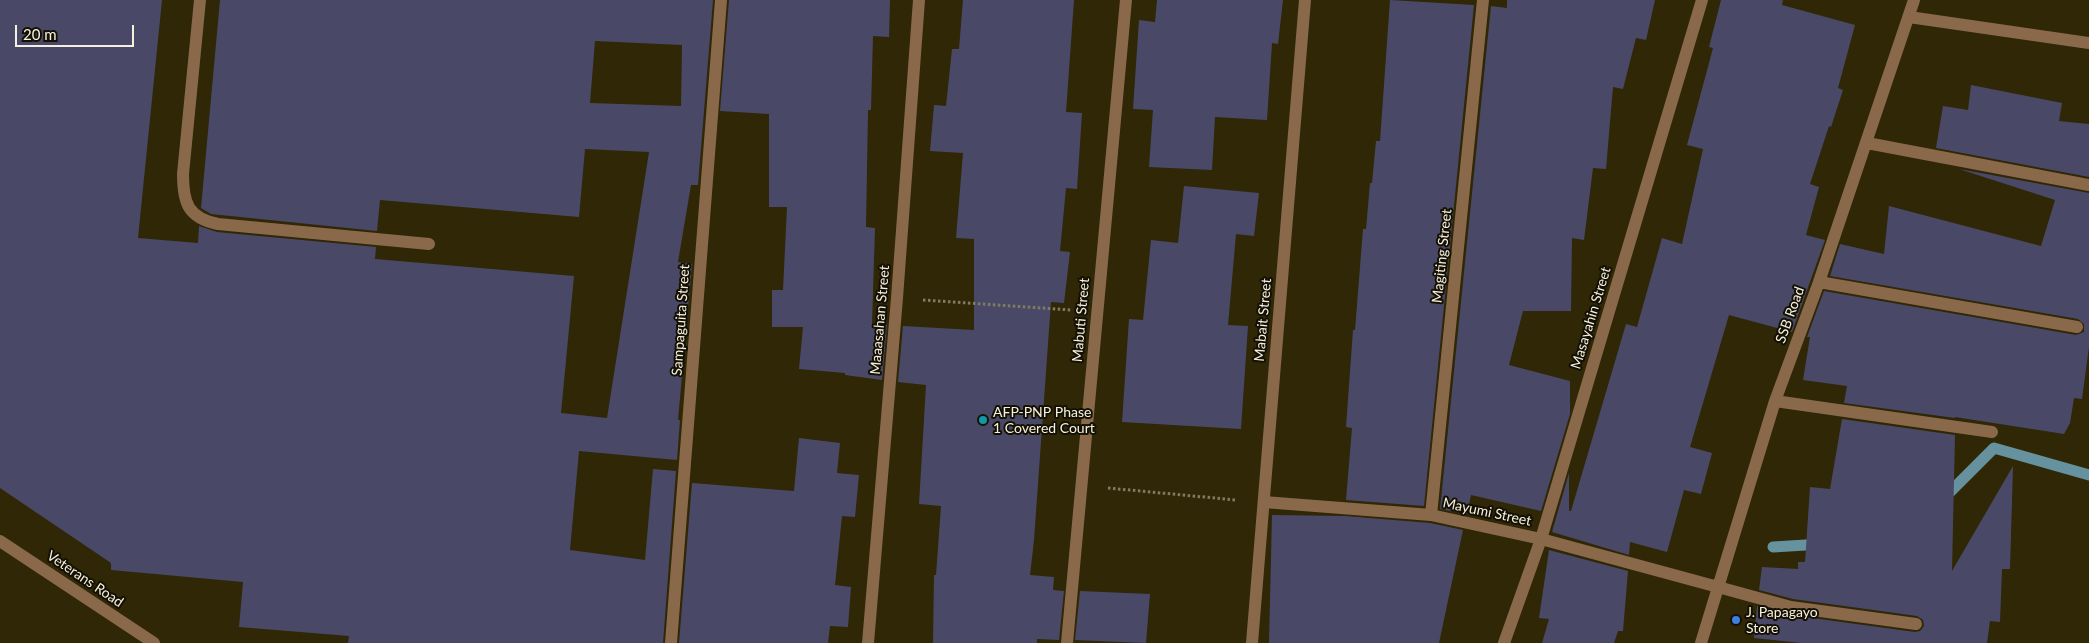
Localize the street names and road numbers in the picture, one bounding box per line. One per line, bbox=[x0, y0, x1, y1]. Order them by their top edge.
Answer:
street label: Magiting Street bbox=[1429, 208, 1455, 304]
street label: Sampaguita Street bbox=[669, 264, 693, 376]
street label: Maaasahan Street bbox=[867, 265, 893, 375]
street label: Masayahin Street bbox=[1567, 265, 1615, 371]
street label: Mabuti Street bbox=[1069, 277, 1093, 363]
street label: Mabait Street bbox=[1251, 278, 1275, 362]
street label: SSB Road bbox=[1772, 284, 1808, 346]
street label: Mayumi Street bbox=[1441, 494, 1533, 530]
street label: Veterans Road bbox=[44, 547, 126, 611]

